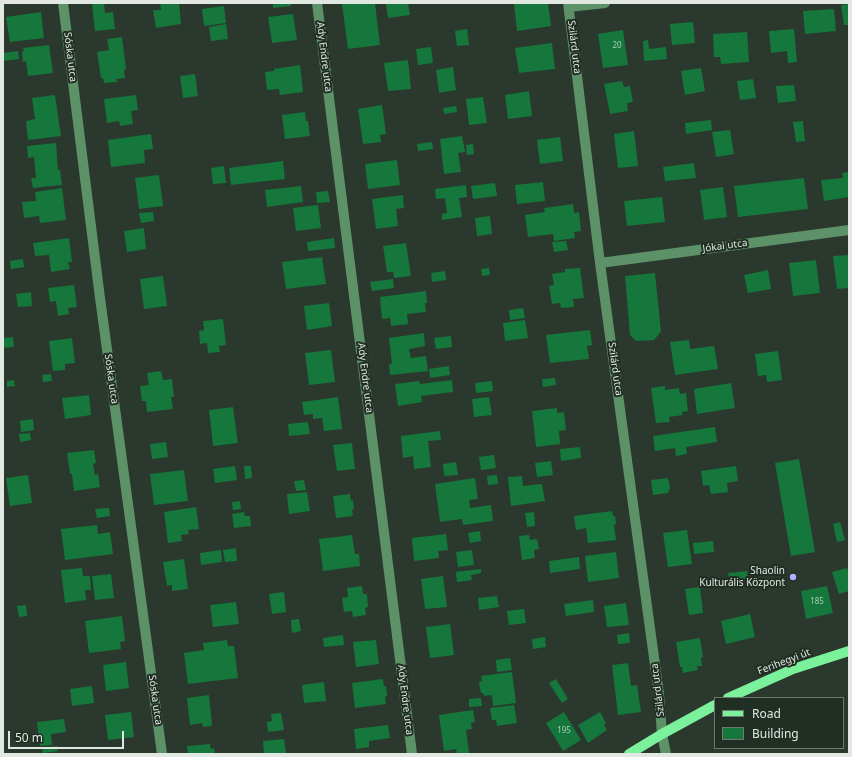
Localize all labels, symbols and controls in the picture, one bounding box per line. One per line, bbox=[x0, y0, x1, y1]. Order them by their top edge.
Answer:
street label: Szilárd utca bbox=[565, 20, 583, 74]
street label: Ady Endre utca bbox=[314, 21, 334, 93]
street label: Sóska utca bbox=[61, 31, 79, 83]
house number: 20 bbox=[612, 41, 622, 51]
street label: Jókai utca bbox=[702, 237, 748, 255]
street label: Ady Endre utca bbox=[355, 342, 375, 414]
street label: Szilárd utca bbox=[605, 342, 625, 396]
street label: Sóska utca bbox=[102, 353, 120, 405]
place label: Shaolin Kulturális Központ bbox=[699, 565, 785, 588]
marker: Shaolin Kulturális Központ bbox=[788, 572, 798, 582]
house number: 185 bbox=[810, 597, 824, 607]
street label: Ferihegyi út bbox=[756, 646, 812, 678]
street label: Szilárd utca bbox=[649, 663, 667, 717]
street label: Ady Endre utca bbox=[395, 664, 415, 736]
street label: Sóska utca bbox=[146, 674, 164, 726]
legend bbox=[714, 697, 844, 749]
text: Road bbox=[752, 705, 781, 722]
scale bar bbox=[10, 723, 126, 749]
text: Building bbox=[752, 725, 799, 742]
house number: 195 bbox=[557, 726, 571, 736]
text: 50 m bbox=[15, 729, 43, 746]

